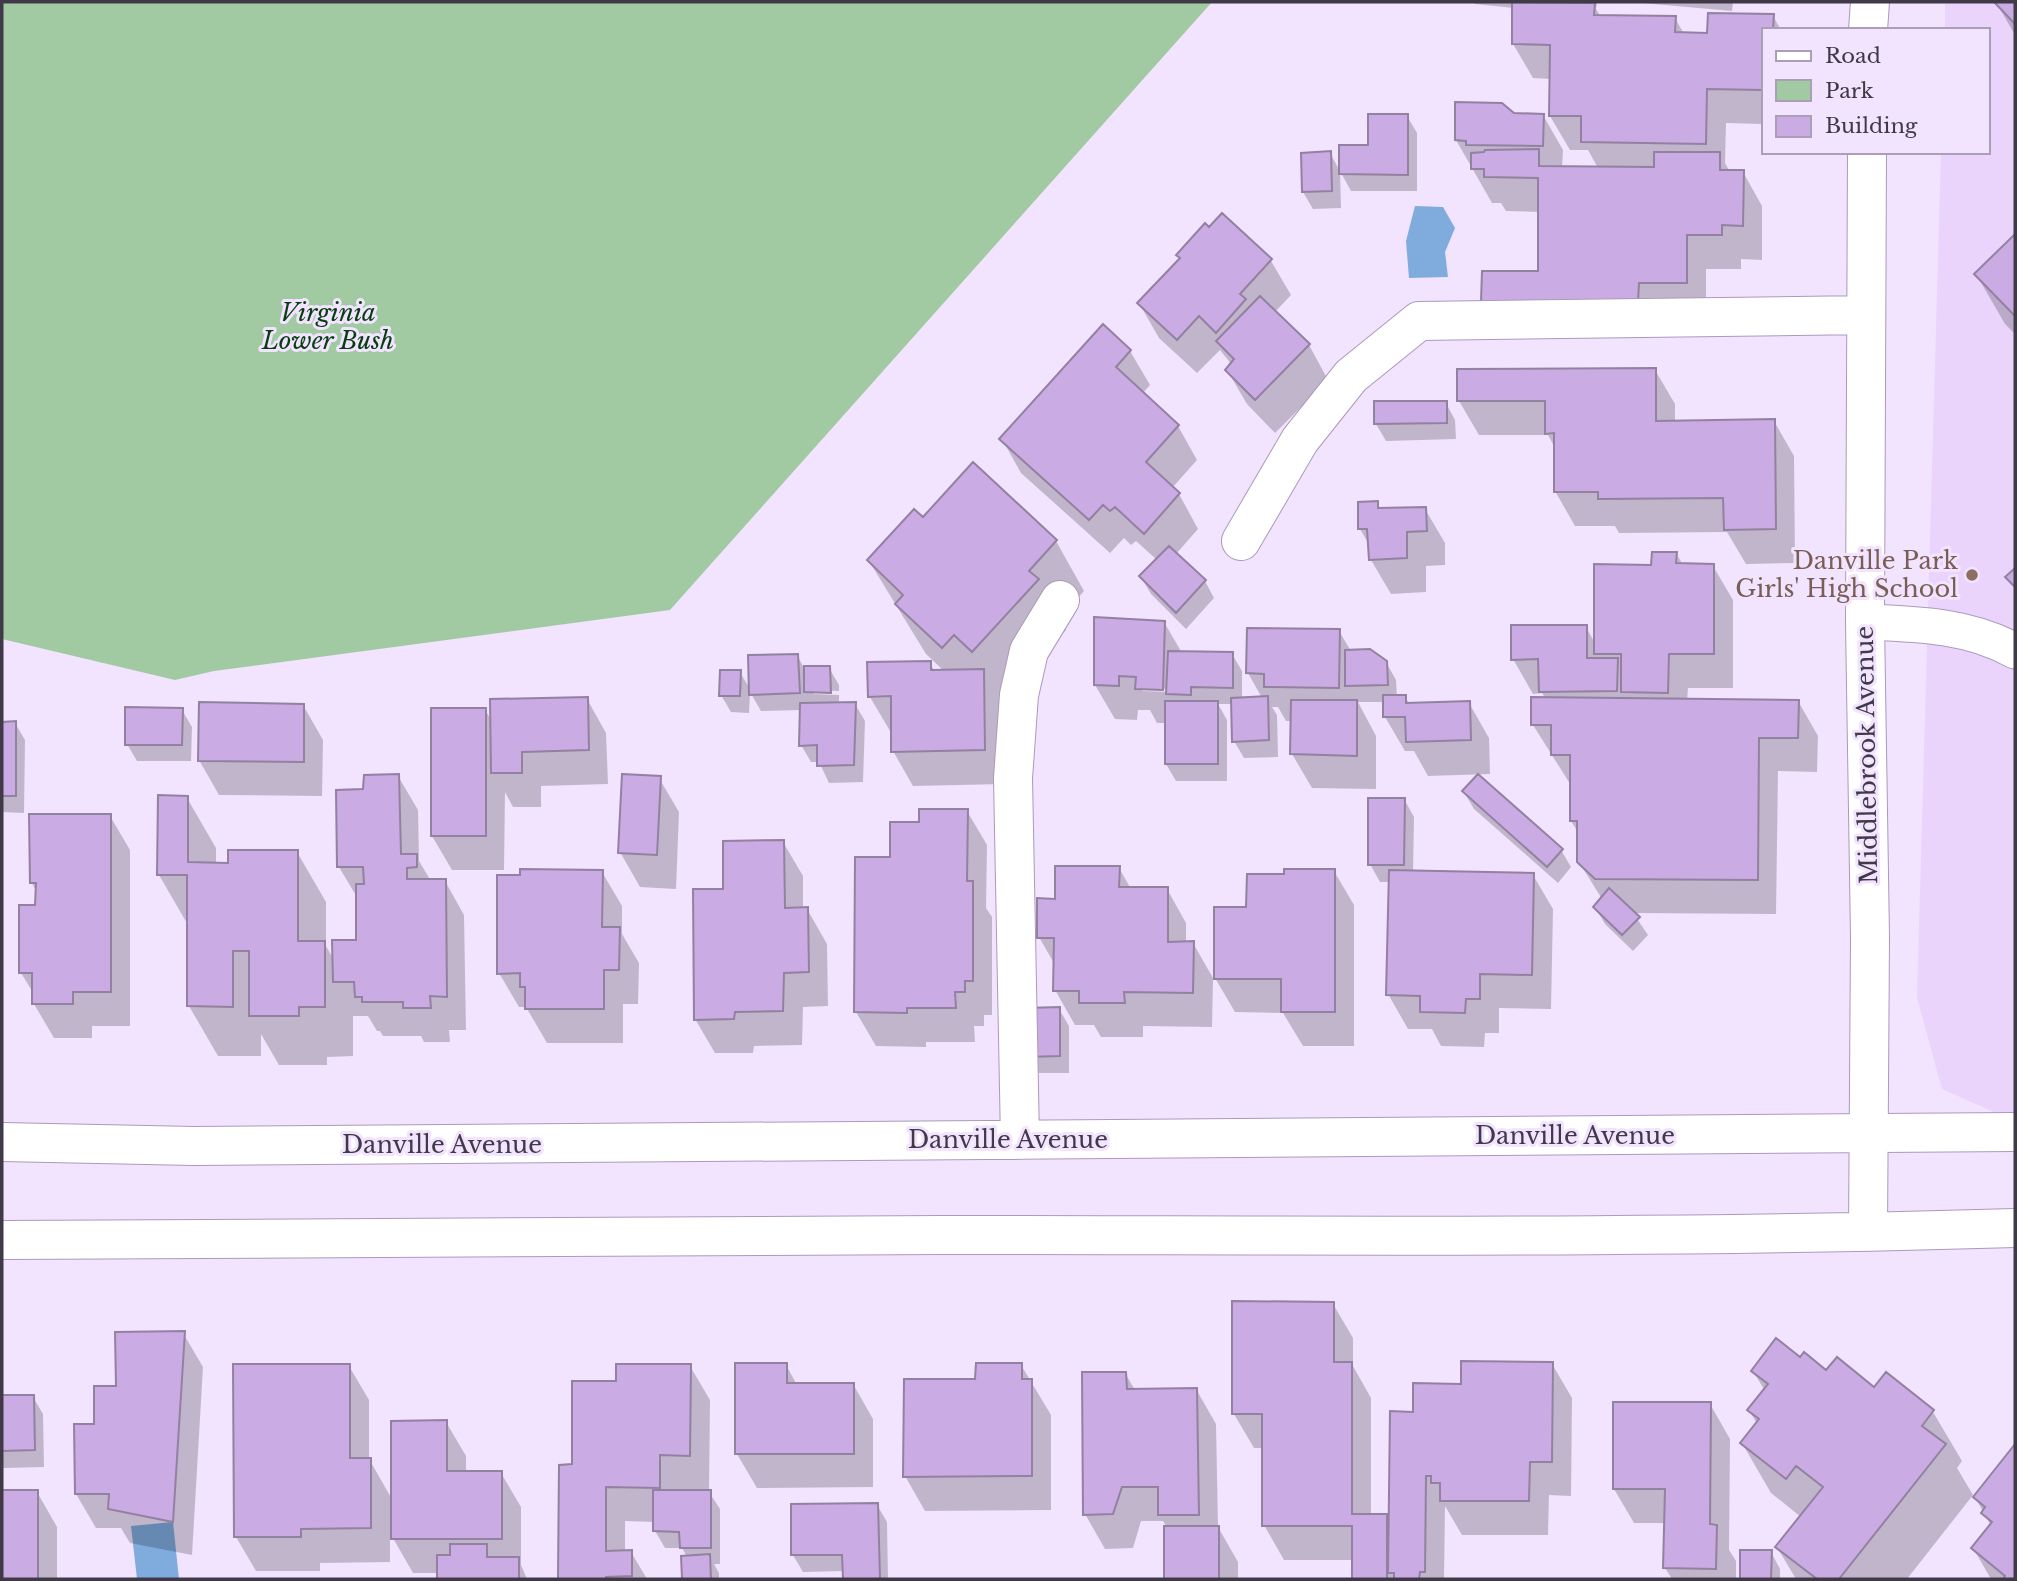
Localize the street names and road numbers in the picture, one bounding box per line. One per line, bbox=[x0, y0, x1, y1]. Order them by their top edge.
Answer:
street label: Middlebrook Avenue bbox=[1850, 626, 1883, 884]
street label: Danville Avenue bbox=[1475, 1121, 1675, 1150]
street label: Danville Avenue bbox=[908, 1125, 1108, 1154]
street label: Danville Avenue bbox=[342, 1130, 542, 1159]

